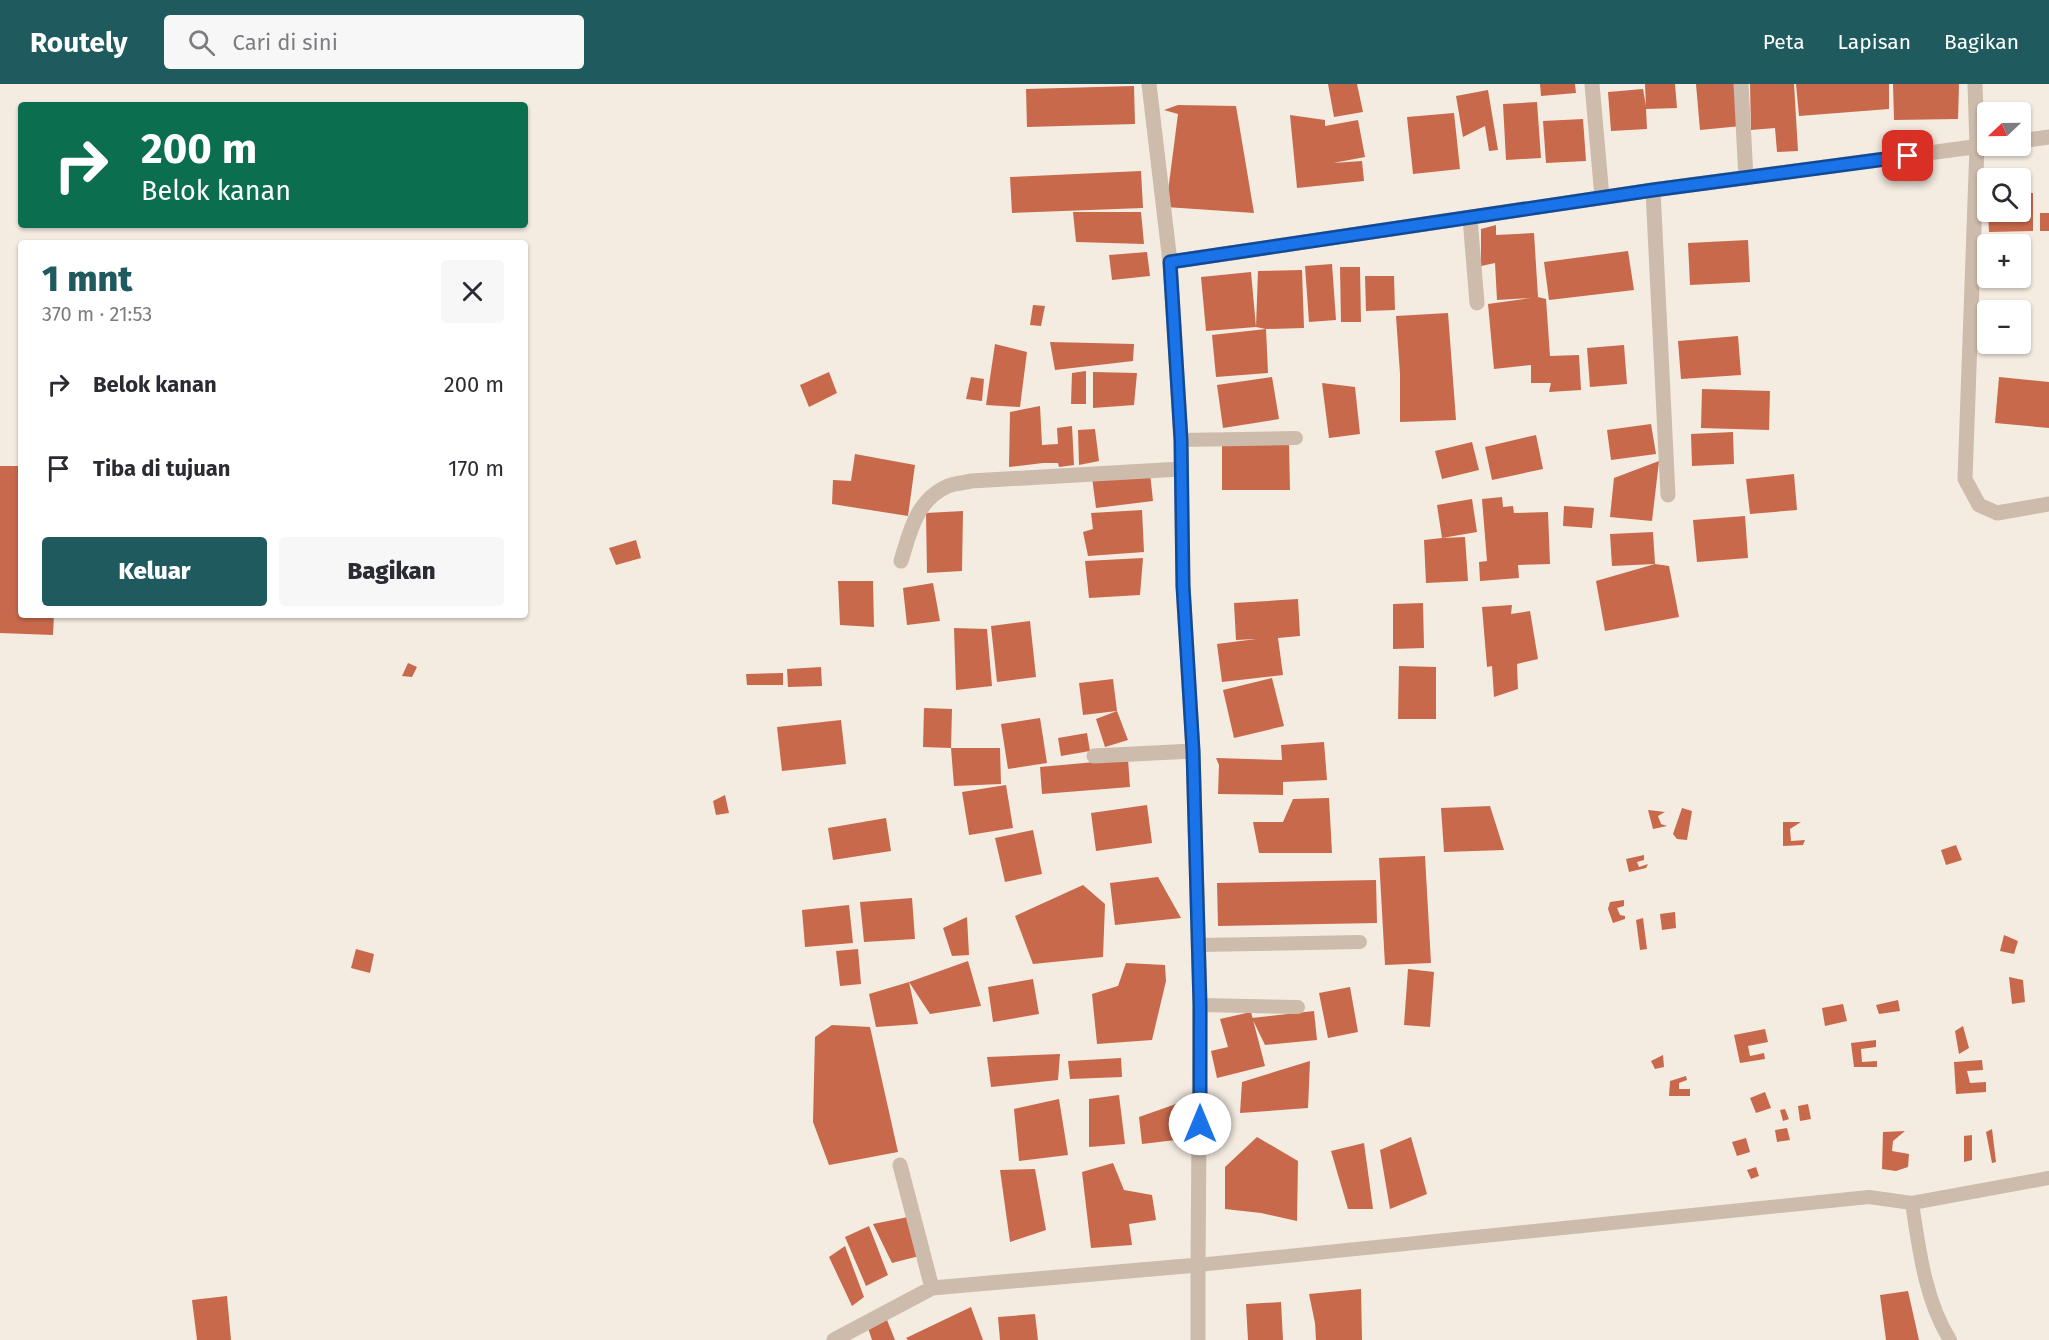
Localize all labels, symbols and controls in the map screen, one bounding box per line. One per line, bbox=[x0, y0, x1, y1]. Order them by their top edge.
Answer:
search box bbox=[164, 15, 584, 69]
text: Routely bbox=[30, 26, 128, 59]
icon: search bbox=[185, 26, 218, 59]
text: Cari di sini bbox=[233, 29, 338, 56]
text: Peta bbox=[1763, 29, 1805, 55]
text: Lapisan bbox=[1838, 29, 1911, 55]
text: Bagikan bbox=[1944, 29, 2019, 55]
north arrow bbox=[1977, 102, 2031, 156]
map controls bbox=[1977, 102, 2031, 354]
text: 200 m bbox=[141, 124, 257, 174]
icon: right bbox=[42, 126, 120, 204]
pin bbox=[1882, 130, 1933, 181]
icon: arrive bbox=[1891, 139, 1924, 172]
button: search bbox=[1977, 168, 2031, 222]
text: Belok kanan bbox=[141, 175, 291, 207]
button: + bbox=[1977, 234, 2031, 288]
text: 1 mnt bbox=[42, 257, 132, 301]
button: close bbox=[441, 260, 504, 323]
button: − bbox=[1977, 300, 2031, 354]
text: 370 m · 21:53 bbox=[42, 302, 152, 326]
icon: right bbox=[42, 368, 75, 401]
text: Belok kanan bbox=[93, 371, 217, 398]
text: 200 m bbox=[444, 371, 504, 398]
icon: arrive bbox=[42, 452, 75, 485]
text: Tiba di tujuan bbox=[93, 455, 230, 482]
text: 170 m bbox=[448, 455, 504, 482]
button: Keluar bbox=[42, 537, 267, 606]
button: Bagikan bbox=[279, 537, 504, 606]
position arrow bbox=[1168, 1092, 1232, 1156]

